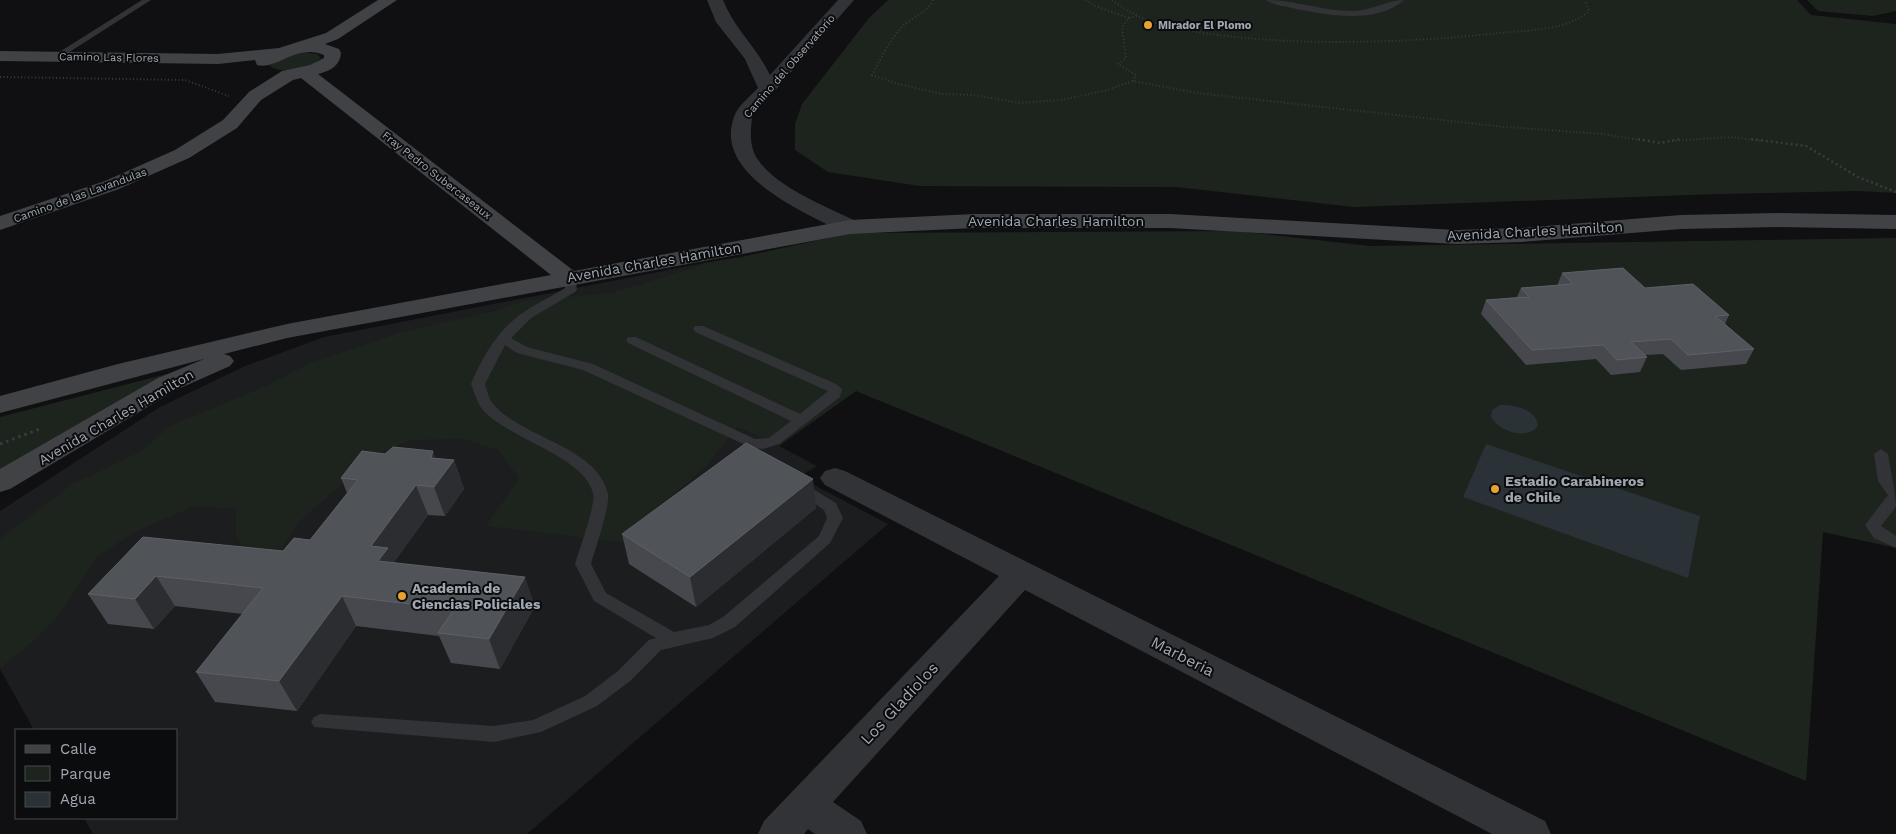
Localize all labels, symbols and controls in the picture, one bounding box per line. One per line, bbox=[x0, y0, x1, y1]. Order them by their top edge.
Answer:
street label: Camino del Observatorio bbox=[741, 12, 838, 121]
marker: Mirador El Plomo bbox=[1142, 19, 1154, 31]
place label: Mirador El Plomo bbox=[1158, 19, 1252, 32]
street label: Camino Las Flores bbox=[59, 50, 159, 65]
street label: Fray Pedro Subercaseaux bbox=[380, 129, 494, 222]
street label: Camino de las Lavandulas bbox=[12, 165, 149, 226]
street label: Avenida Charles Hamilton bbox=[968, 213, 1144, 229]
street label: Avenida Charles Hamilton bbox=[1447, 218, 1623, 244]
street label: Avenida Charles Hamilton bbox=[566, 239, 742, 285]
street label: Avenida Charles Hamilton bbox=[36, 366, 196, 468]
place label: Estadio Carabineros de Chile bbox=[1505, 473, 1644, 505]
marker: Estadio Carabineros de Chile bbox=[1489, 483, 1501, 495]
place label: Academia de Ciencias Policiales bbox=[412, 580, 541, 612]
marker: Academia de Ciencias Policiales bbox=[396, 590, 408, 602]
street label: Marberia bbox=[1148, 632, 1217, 680]
street label: Los Gladiolos bbox=[857, 658, 942, 748]
legend bbox=[15, 729, 178, 819]
text: Calle bbox=[60, 740, 97, 758]
text: Parque bbox=[60, 765, 111, 783]
text: Agua bbox=[60, 790, 96, 808]

